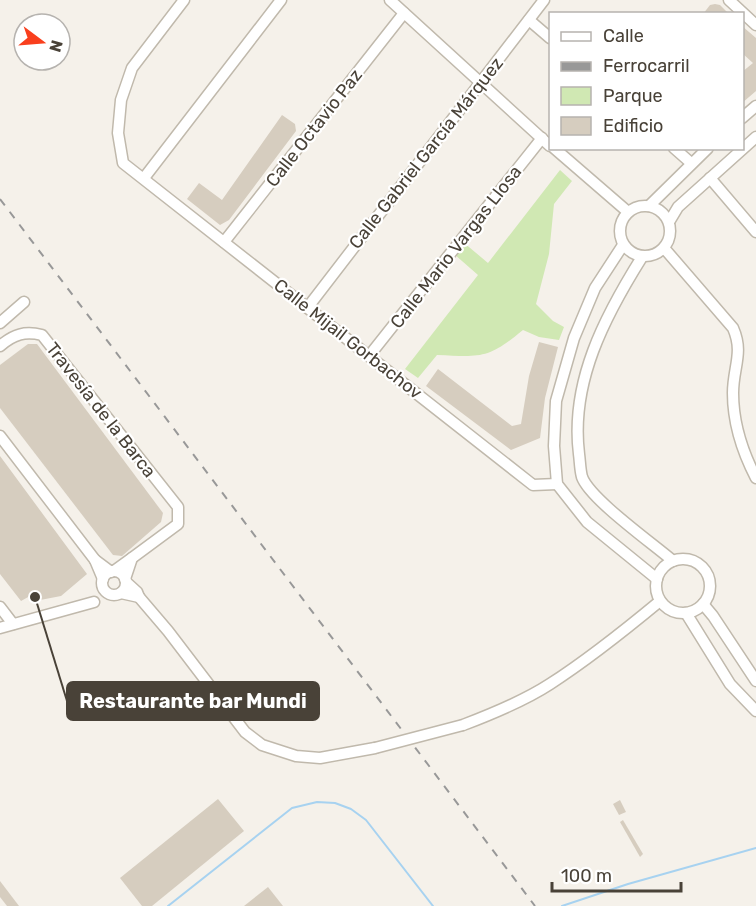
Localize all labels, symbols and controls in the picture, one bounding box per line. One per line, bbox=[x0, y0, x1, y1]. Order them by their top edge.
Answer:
north arrow bbox=[12, 12, 72, 72]
legend bbox=[549, 12, 744, 150]
text: Calle bbox=[603, 25, 644, 47]
text: N bbox=[45, 38, 67, 54]
street label: Calle Gabriel García Márquez bbox=[344, 53, 508, 253]
text: Ferrocarril bbox=[603, 55, 690, 77]
street label: Calle Octavio Paz bbox=[261, 65, 367, 191]
text: Parque bbox=[603, 85, 663, 107]
text: Edificio bbox=[603, 115, 663, 137]
street label: Calle Mario Vargas Llosa bbox=[386, 161, 526, 333]
street label: Calle Mijail Gorbachov bbox=[269, 274, 427, 404]
street label: Travesía de la Barca bbox=[41, 338, 161, 482]
callout: Restaurante bar Mundi bbox=[67, 682, 319, 720]
text: Restaurante bar Mundi bbox=[79, 689, 307, 713]
scale bar bbox=[552, 855, 681, 893]
text: 100 m bbox=[561, 865, 612, 887]

